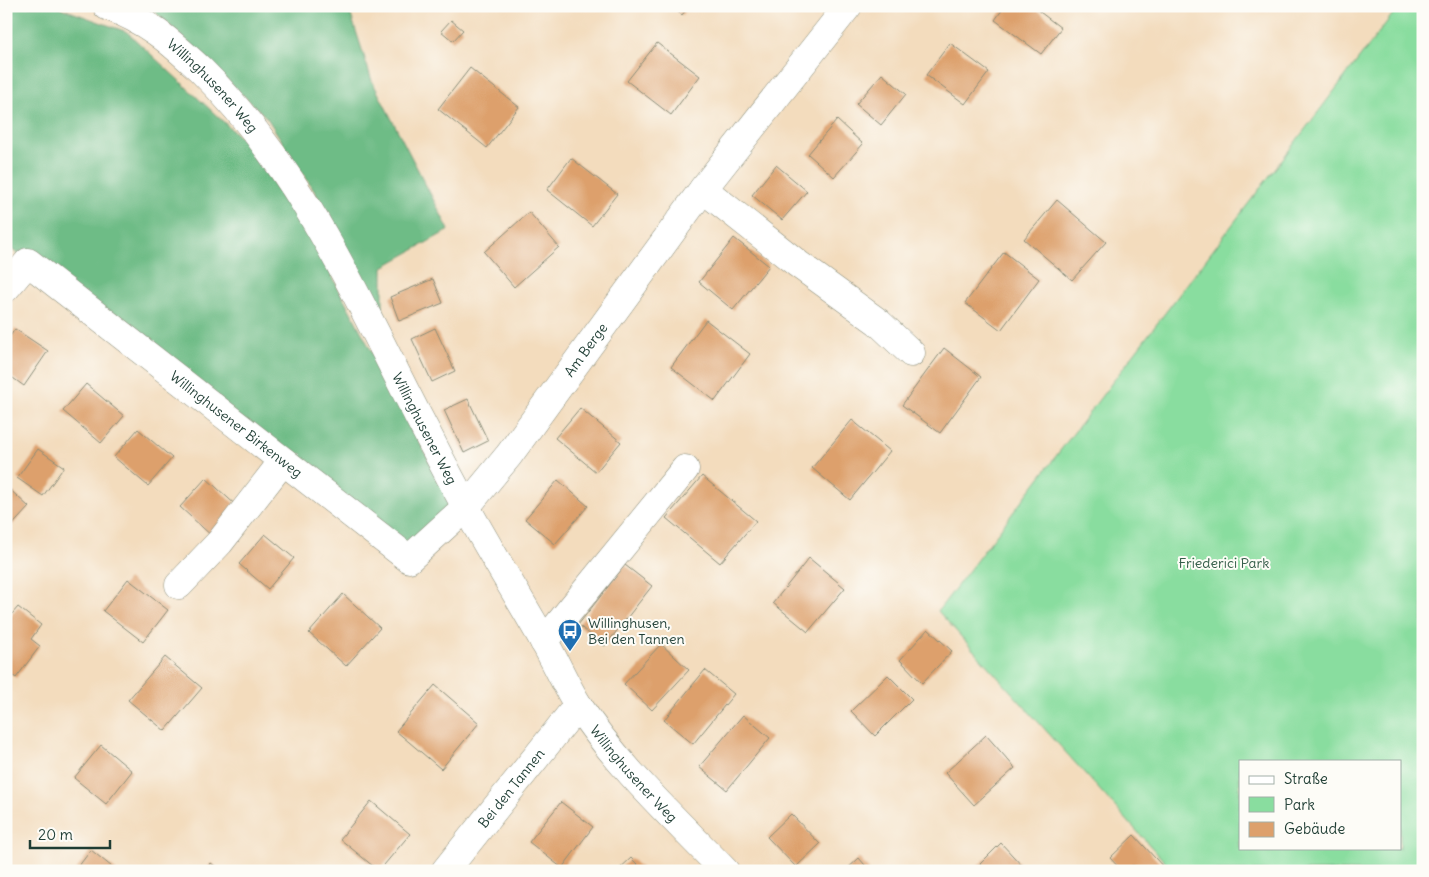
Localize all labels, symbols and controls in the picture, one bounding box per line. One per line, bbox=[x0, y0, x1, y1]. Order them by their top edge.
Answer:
street label: Willinghusener Weg bbox=[163, 35, 262, 136]
street label: Am Berge bbox=[560, 319, 611, 380]
street label: Willinghusener Birkenweg bbox=[166, 367, 306, 481]
street label: Willinghusener Weg bbox=[388, 369, 461, 487]
park label: Friederici Park bbox=[1179, 554, 1269, 572]
place label: Willinghusen, Bei den Tannen bbox=[588, 614, 685, 648]
bus stop icon: Willinghusen, Bei den Tannen bbox=[557, 618, 583, 652]
street label: Willinghusener Weg bbox=[586, 722, 681, 826]
street label: Bei den Tannen bbox=[474, 745, 549, 832]
legend bbox=[1239, 760, 1402, 850]
text: Straße bbox=[1284, 769, 1328, 788]
text: Park bbox=[1284, 795, 1315, 814]
scale bar bbox=[30, 817, 110, 849]
text: Gebäude bbox=[1284, 819, 1345, 838]
text: 20 m bbox=[38, 825, 73, 844]

